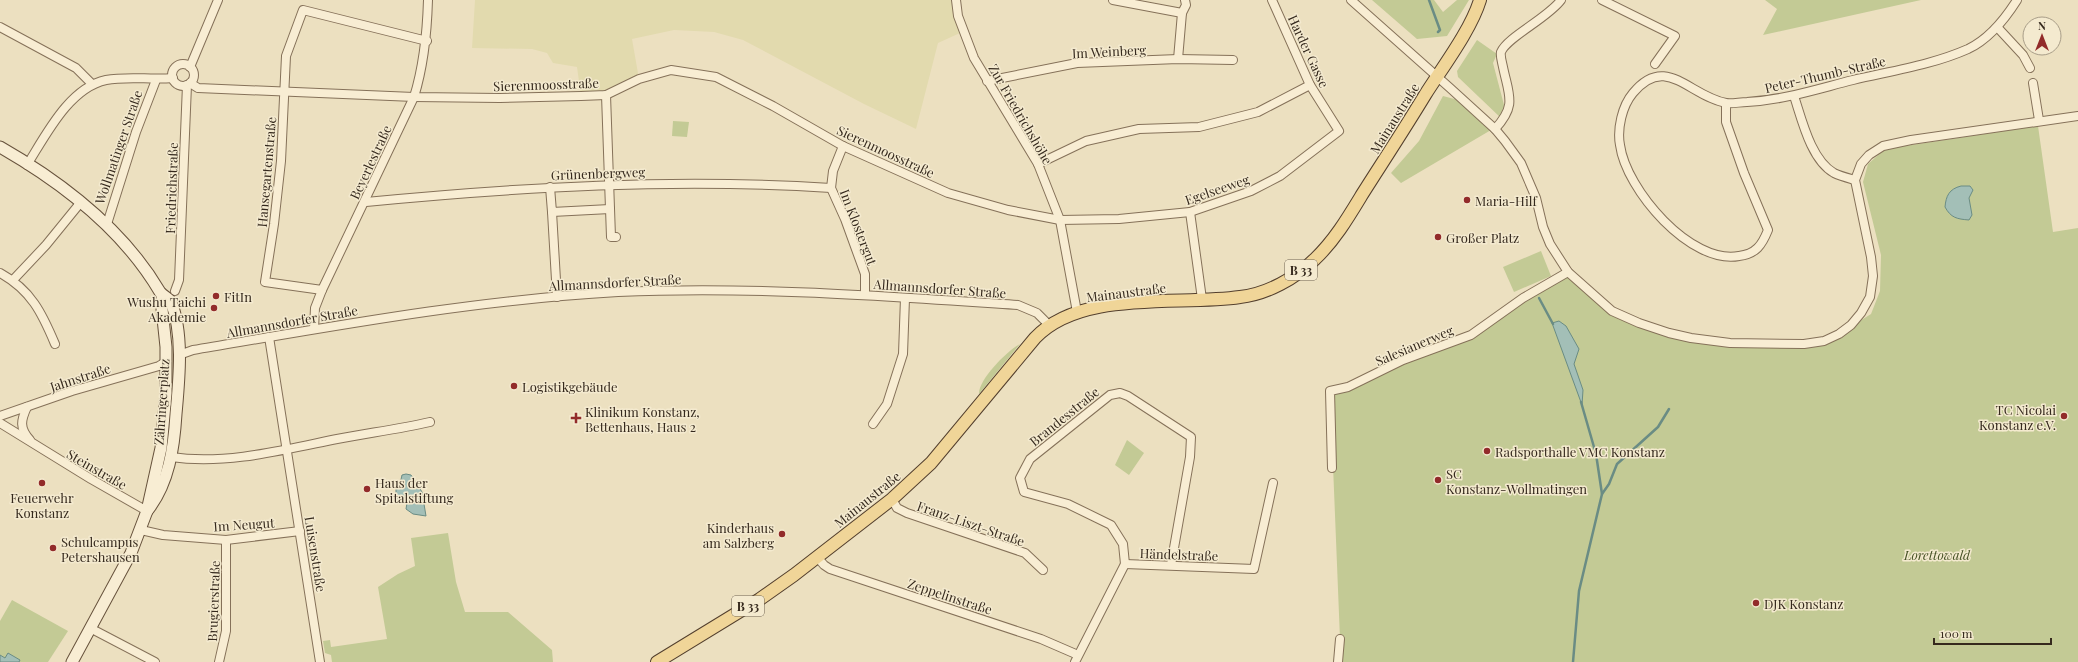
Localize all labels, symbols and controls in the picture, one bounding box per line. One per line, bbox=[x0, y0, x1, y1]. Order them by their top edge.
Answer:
street label: Harder Gasse bbox=[1285, 12, 1333, 91]
north arrow bbox=[2022, 16, 2062, 56]
text: N bbox=[2038, 18, 2046, 33]
street label: Im Weinberg bbox=[1071, 41, 1147, 61]
street label: Peter-Thumb-Straße bbox=[1763, 52, 1888, 96]
street label: Zur Friedrichshöhe bbox=[985, 61, 1057, 168]
street label: Sierenmoosstraße bbox=[493, 74, 600, 94]
street label: Mainaustraße bbox=[1366, 79, 1423, 156]
street label: Wollmatinger Straße bbox=[90, 87, 146, 207]
street label: Hansegartenstraße bbox=[253, 115, 279, 228]
street label: Sierenmoosstraße bbox=[835, 121, 938, 181]
street label: Beyerlestraße bbox=[345, 122, 395, 202]
street label: Friedrichstraße bbox=[161, 142, 181, 234]
street label: Grünenbergweg bbox=[551, 163, 646, 183]
street label: Egelseeweg bbox=[1182, 170, 1252, 208]
street label: Im Klostergut bbox=[837, 187, 881, 268]
place label: Maria-Hilf bbox=[1475, 192, 1538, 209]
marker: Maria-Hilf bbox=[1462, 195, 1472, 205]
place label: Großer Platz bbox=[1446, 229, 1519, 246]
marker: Großer Platz bbox=[1433, 232, 1443, 242]
road number: B 33 bbox=[1285, 260, 1317, 280]
street label: Allmannsdorfer Straße bbox=[547, 270, 682, 294]
street label: Allmannsdorfer Straße bbox=[872, 275, 1007, 301]
street label: Mainaustraße bbox=[1085, 279, 1167, 305]
place label: FitIn bbox=[224, 288, 252, 305]
marker: FitIn bbox=[211, 291, 221, 301]
place label: Wushu Taichi Akademie bbox=[126, 293, 206, 325]
street label: Allmannsdorfer Straße bbox=[224, 301, 359, 341]
marker: Wushu Taichi Akademie bbox=[209, 303, 219, 313]
street label: Salesianerweg bbox=[1372, 321, 1456, 369]
street label: Zähringerplatz bbox=[149, 358, 173, 446]
street label: Jahnstraße bbox=[47, 359, 113, 395]
place label: Logistikgebäude bbox=[522, 378, 618, 395]
marker: Logistikgebäude bbox=[509, 381, 519, 391]
street label: Brandesstraße bbox=[1026, 382, 1103, 449]
place label: TC Nicolai Konstanz e.V. bbox=[1979, 401, 2056, 433]
place label: Klinikum Konstanz, Bettenhaus, Haus 2 bbox=[585, 403, 700, 435]
marker: TC Nicolai Konstanz e.V. bbox=[2059, 411, 2069, 421]
marker: Klinikum Konstanz, Bettenhaus, Haus 2 bbox=[570, 412, 582, 424]
place label: Radsporthalle VMC Konstanz bbox=[1495, 443, 1665, 460]
street label: Steinstraße bbox=[64, 445, 130, 493]
marker: Radsporthalle VMC Konstanz bbox=[1482, 446, 1492, 456]
place label: SC Konstanz-Wollmatingen bbox=[1446, 465, 1587, 497]
street label: Mainaustraße bbox=[830, 467, 904, 531]
place label: Haus der Spitalstiftung bbox=[375, 474, 454, 506]
marker: SC Konstanz-Wollmatingen bbox=[1433, 475, 1443, 485]
marker: Feuerwehr Konstanz bbox=[37, 478, 47, 488]
marker: Haus der Spitalstiftung bbox=[362, 484, 372, 494]
place label: Feuerwehr Konstanz bbox=[10, 489, 74, 521]
street label: Franz-Liszt-Straße bbox=[915, 497, 1027, 549]
street label: Im Neugut bbox=[213, 513, 276, 535]
street label: Luisenstraße bbox=[302, 515, 330, 593]
place label: Kinderhaus am Salzberg bbox=[703, 519, 774, 551]
marker: Kinderhaus am Salzberg bbox=[777, 529, 787, 539]
place label: Schulcampus Petershausen bbox=[61, 533, 140, 565]
marker: Schulcampus Petershausen bbox=[48, 543, 58, 553]
street label: Händelstraße bbox=[1139, 544, 1219, 564]
park label: Lorettowald bbox=[1903, 546, 1971, 563]
street label: Brugierstraße bbox=[203, 560, 223, 642]
street label: Zeppelinstraße bbox=[905, 574, 995, 618]
place label: DJK Konstanz bbox=[1764, 595, 1844, 612]
road number: B 33 bbox=[732, 596, 764, 616]
marker: DJK Konstanz bbox=[1751, 598, 1761, 608]
scale bar bbox=[1934, 620, 2051, 646]
text: 100 m bbox=[1940, 625, 1973, 641]

